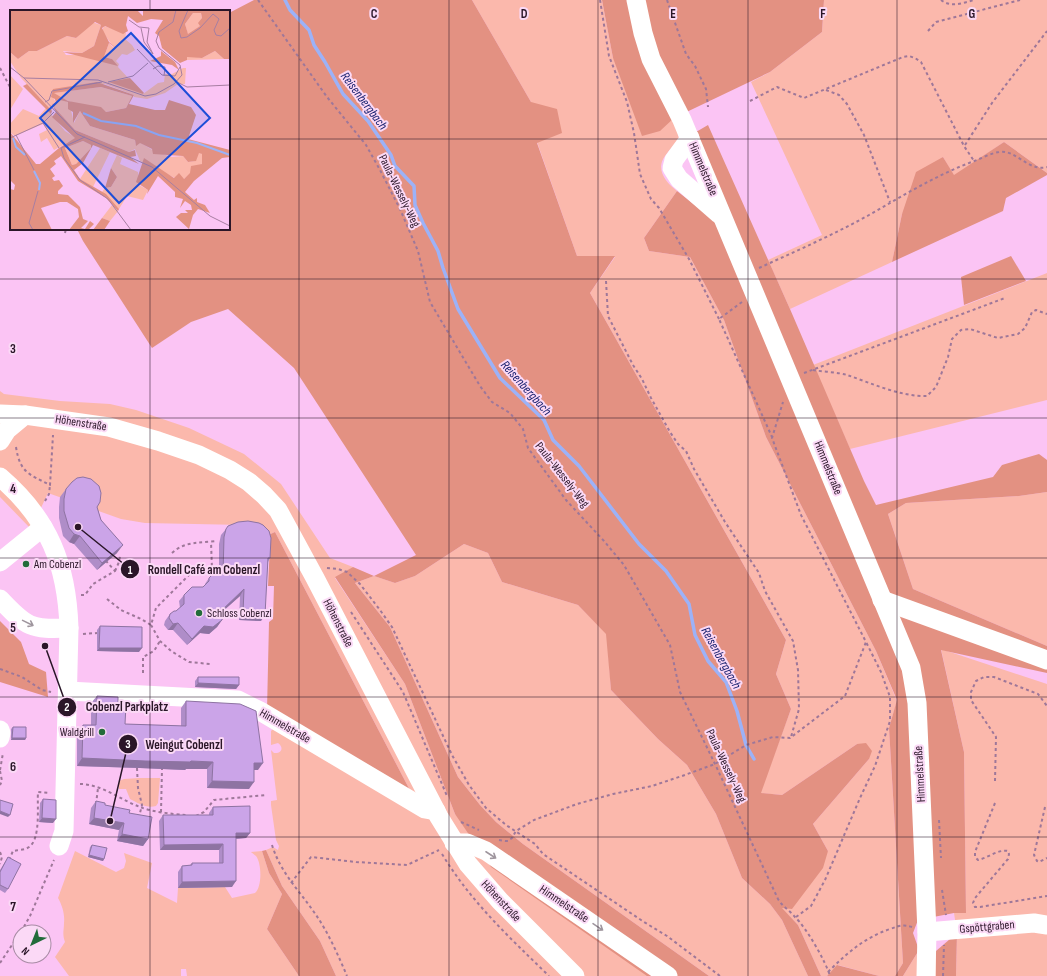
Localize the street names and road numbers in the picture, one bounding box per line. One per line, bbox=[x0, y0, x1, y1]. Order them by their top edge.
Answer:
street label: Himmelstraße bbox=[685, 140, 721, 198]
street label: Paula-Wessely-Weg bbox=[375, 152, 423, 230]
street label: Höhenstraße bbox=[54, 412, 108, 434]
street label: Paula-Wessely-Weg bbox=[532, 439, 592, 511]
street label: Himmelstraße bbox=[810, 439, 846, 497]
street label: Höhenstraße bbox=[320, 596, 357, 650]
street label: Himmelstraße bbox=[257, 705, 313, 747]
street label: Paula-Wessely-Weg bbox=[702, 727, 750, 805]
street label: Himmelstraße bbox=[911, 745, 929, 803]
street label: Höhenstraße bbox=[478, 877, 524, 925]
street label: Himmelstraße bbox=[536, 882, 592, 926]
street label: Gspöttgraben bbox=[959, 917, 1015, 937]

